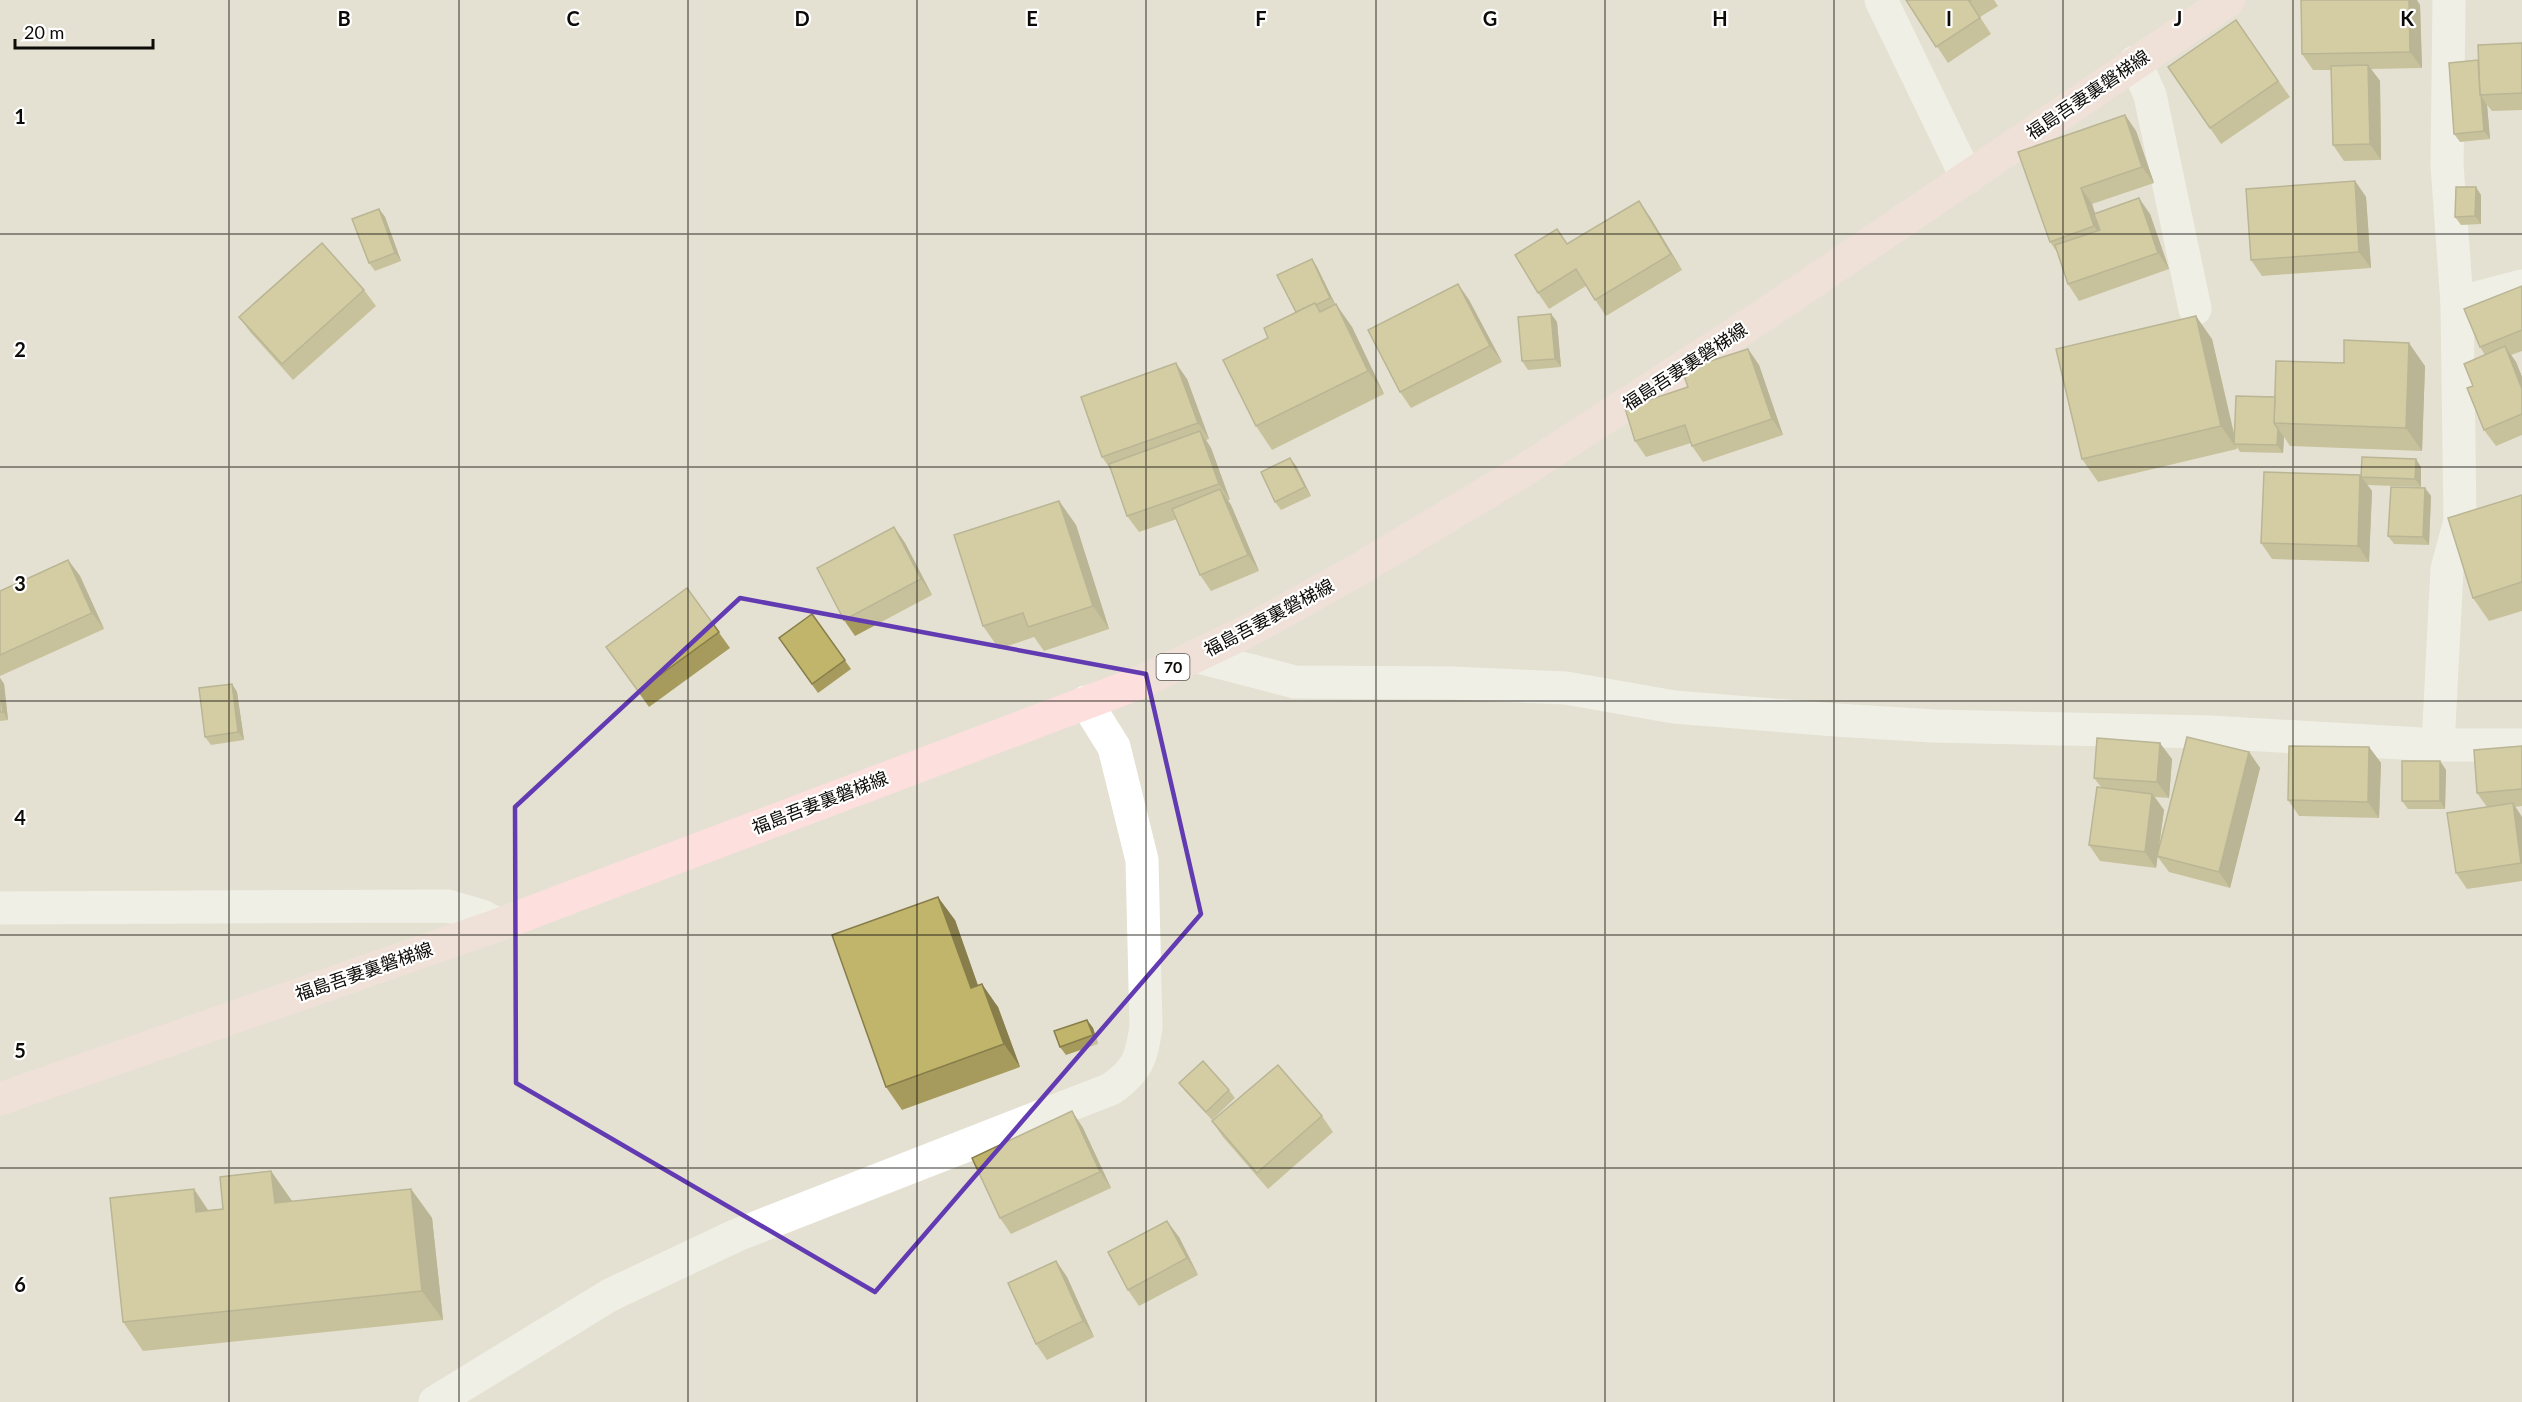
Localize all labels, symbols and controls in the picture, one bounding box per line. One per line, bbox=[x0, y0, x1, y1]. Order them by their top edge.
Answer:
text: B bbox=[337, 6, 351, 30]
text: C bbox=[566, 6, 580, 30]
text: D bbox=[794, 6, 810, 30]
text: E bbox=[1026, 6, 1038, 30]
text: F bbox=[1255, 6, 1267, 30]
text: G bbox=[1483, 6, 1497, 30]
text: H bbox=[1712, 6, 1728, 30]
text: I bbox=[1946, 6, 1952, 30]
text: J bbox=[2174, 6, 2182, 30]
text: K bbox=[2400, 6, 2414, 30]
scale bar bbox=[15, 12, 153, 50]
text: 20 m bbox=[24, 21, 64, 43]
street label: 福島吾妻裏磐梯線 bbox=[2022, 45, 2153, 144]
text: 1 bbox=[14, 104, 26, 128]
street label: 福島吾妻裏磐梯線 bbox=[1618, 318, 1751, 415]
text: 2 bbox=[14, 337, 26, 361]
text: 3 bbox=[14, 571, 26, 595]
street label: 福島吾妻裏磐梯線 bbox=[1200, 574, 1337, 661]
road number: 70 bbox=[1156, 654, 1190, 680]
street label: 福島吾妻裏磐梯線 bbox=[748, 766, 891, 838]
text: 4 bbox=[14, 805, 26, 829]
street label: 福島吾妻裏磐梯線 bbox=[292, 937, 435, 1005]
text: 5 bbox=[14, 1038, 26, 1062]
text: 6 bbox=[14, 1272, 26, 1296]

